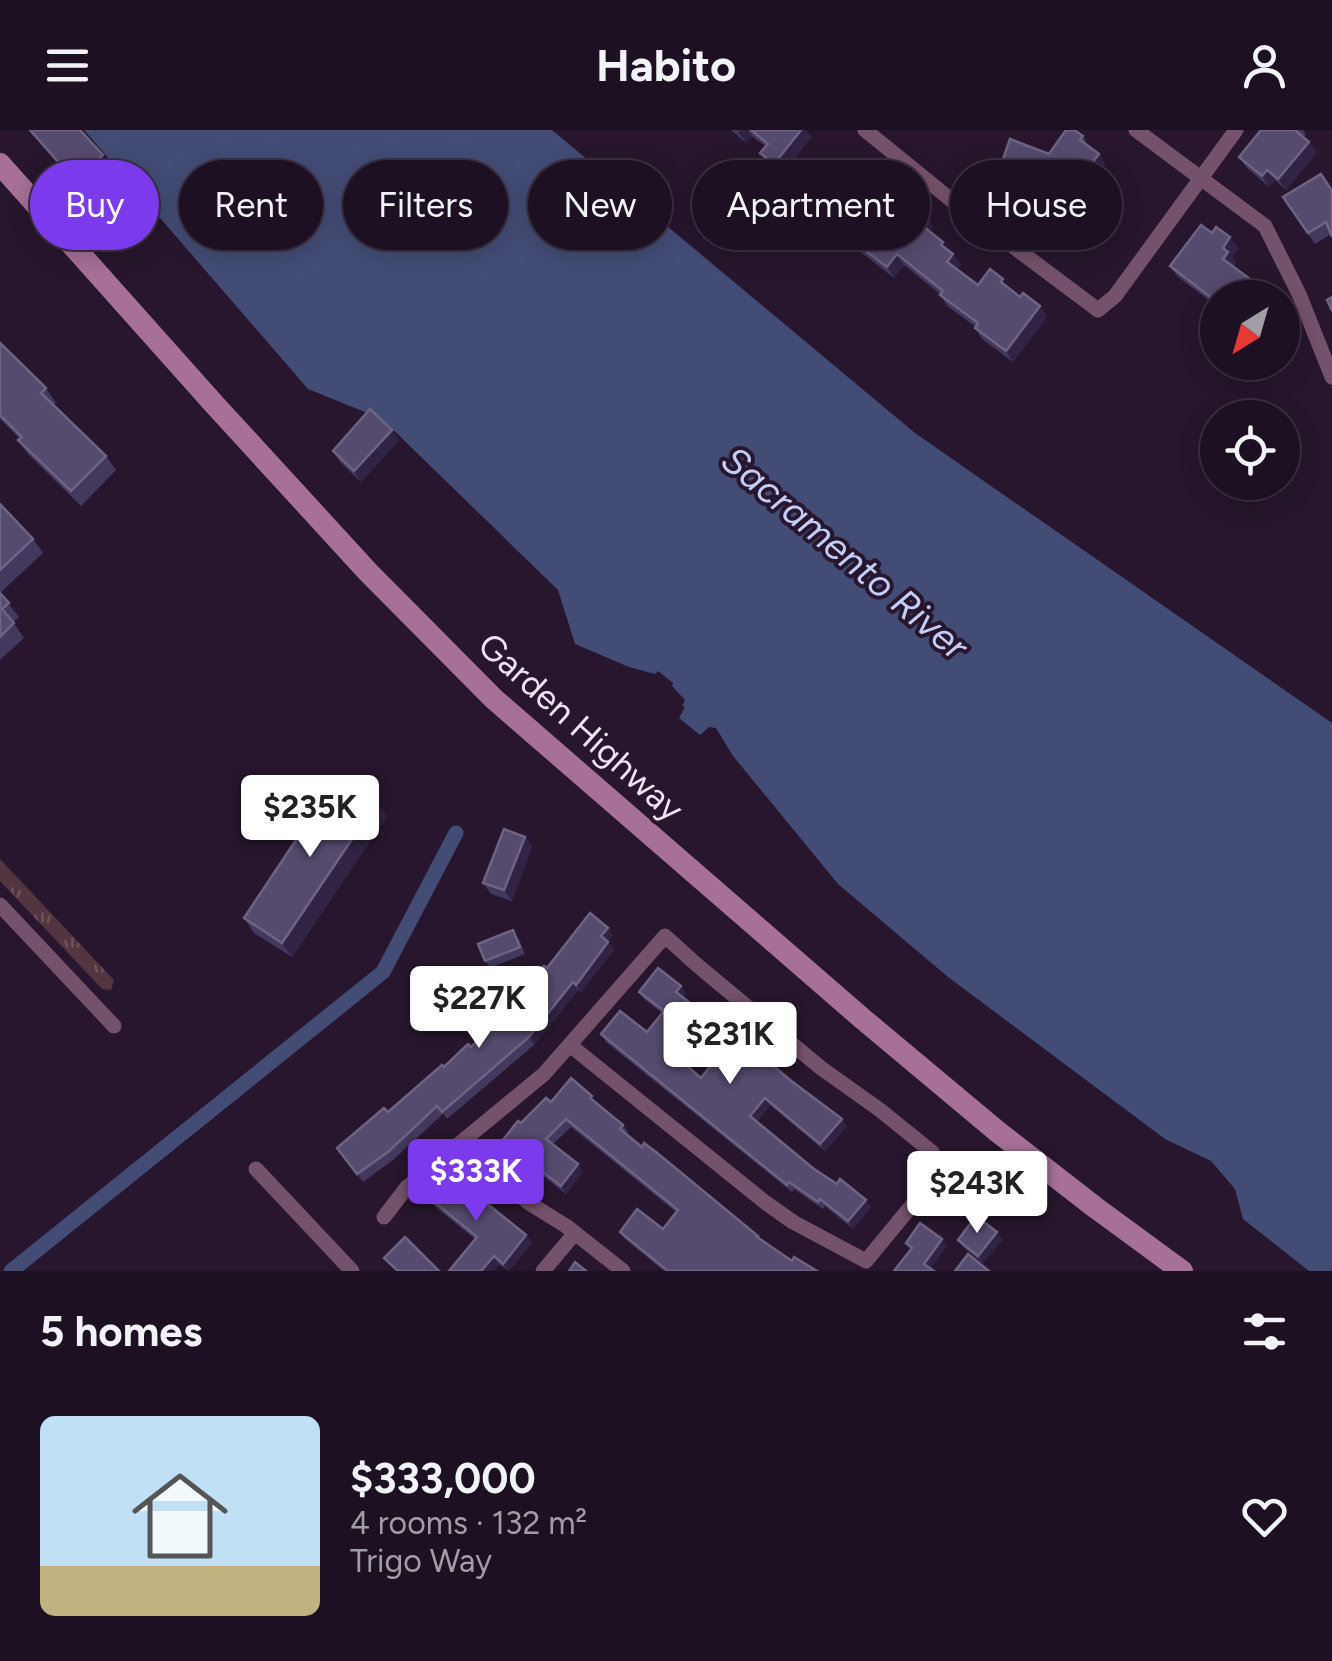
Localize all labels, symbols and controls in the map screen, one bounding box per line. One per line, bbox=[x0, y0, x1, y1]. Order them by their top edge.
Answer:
icon: menu bbox=[40, 38, 95, 93]
text: Habito bbox=[596, 38, 736, 92]
icon: person bbox=[1237, 38, 1292, 93]
chip: Buy bbox=[30, 160, 159, 250]
chip: Rent bbox=[179, 160, 323, 250]
chip: Filters bbox=[343, 160, 508, 250]
chip: New bbox=[528, 160, 672, 250]
chip: Apartment bbox=[692, 160, 930, 250]
chip: House bbox=[950, 160, 1122, 250]
north arrow bbox=[1200, 280, 1300, 380]
map controls bbox=[1200, 280, 1300, 500]
button: locate bbox=[1200, 400, 1300, 500]
water label: Sacramento River bbox=[712, 437, 978, 670]
street label: Garden Highway bbox=[470, 624, 693, 830]
pin: $235K bbox=[240, 775, 380, 860]
text: $235K bbox=[263, 788, 357, 826]
pin: $227K bbox=[409, 966, 549, 1051]
text: $227K bbox=[432, 979, 526, 1017]
pin: $231K bbox=[660, 1002, 800, 1087]
text: $231K bbox=[686, 1015, 774, 1053]
pin: $333K bbox=[406, 1139, 546, 1224]
pin: $243K bbox=[907, 1151, 1047, 1236]
text: $333K bbox=[430, 1152, 522, 1190]
text: $243K bbox=[929, 1164, 1025, 1202]
icon: filters bbox=[1237, 1304, 1292, 1359]
text: 5 homes bbox=[40, 1306, 202, 1357]
text: $333,000 bbox=[350, 1453, 536, 1504]
icon: home bbox=[120, 1456, 240, 1576]
icon: heart bbox=[1237, 1489, 1292, 1544]
text: 4 rooms · 132 m² bbox=[350, 1504, 587, 1542]
text: Trigo Way bbox=[350, 1542, 492, 1580]

